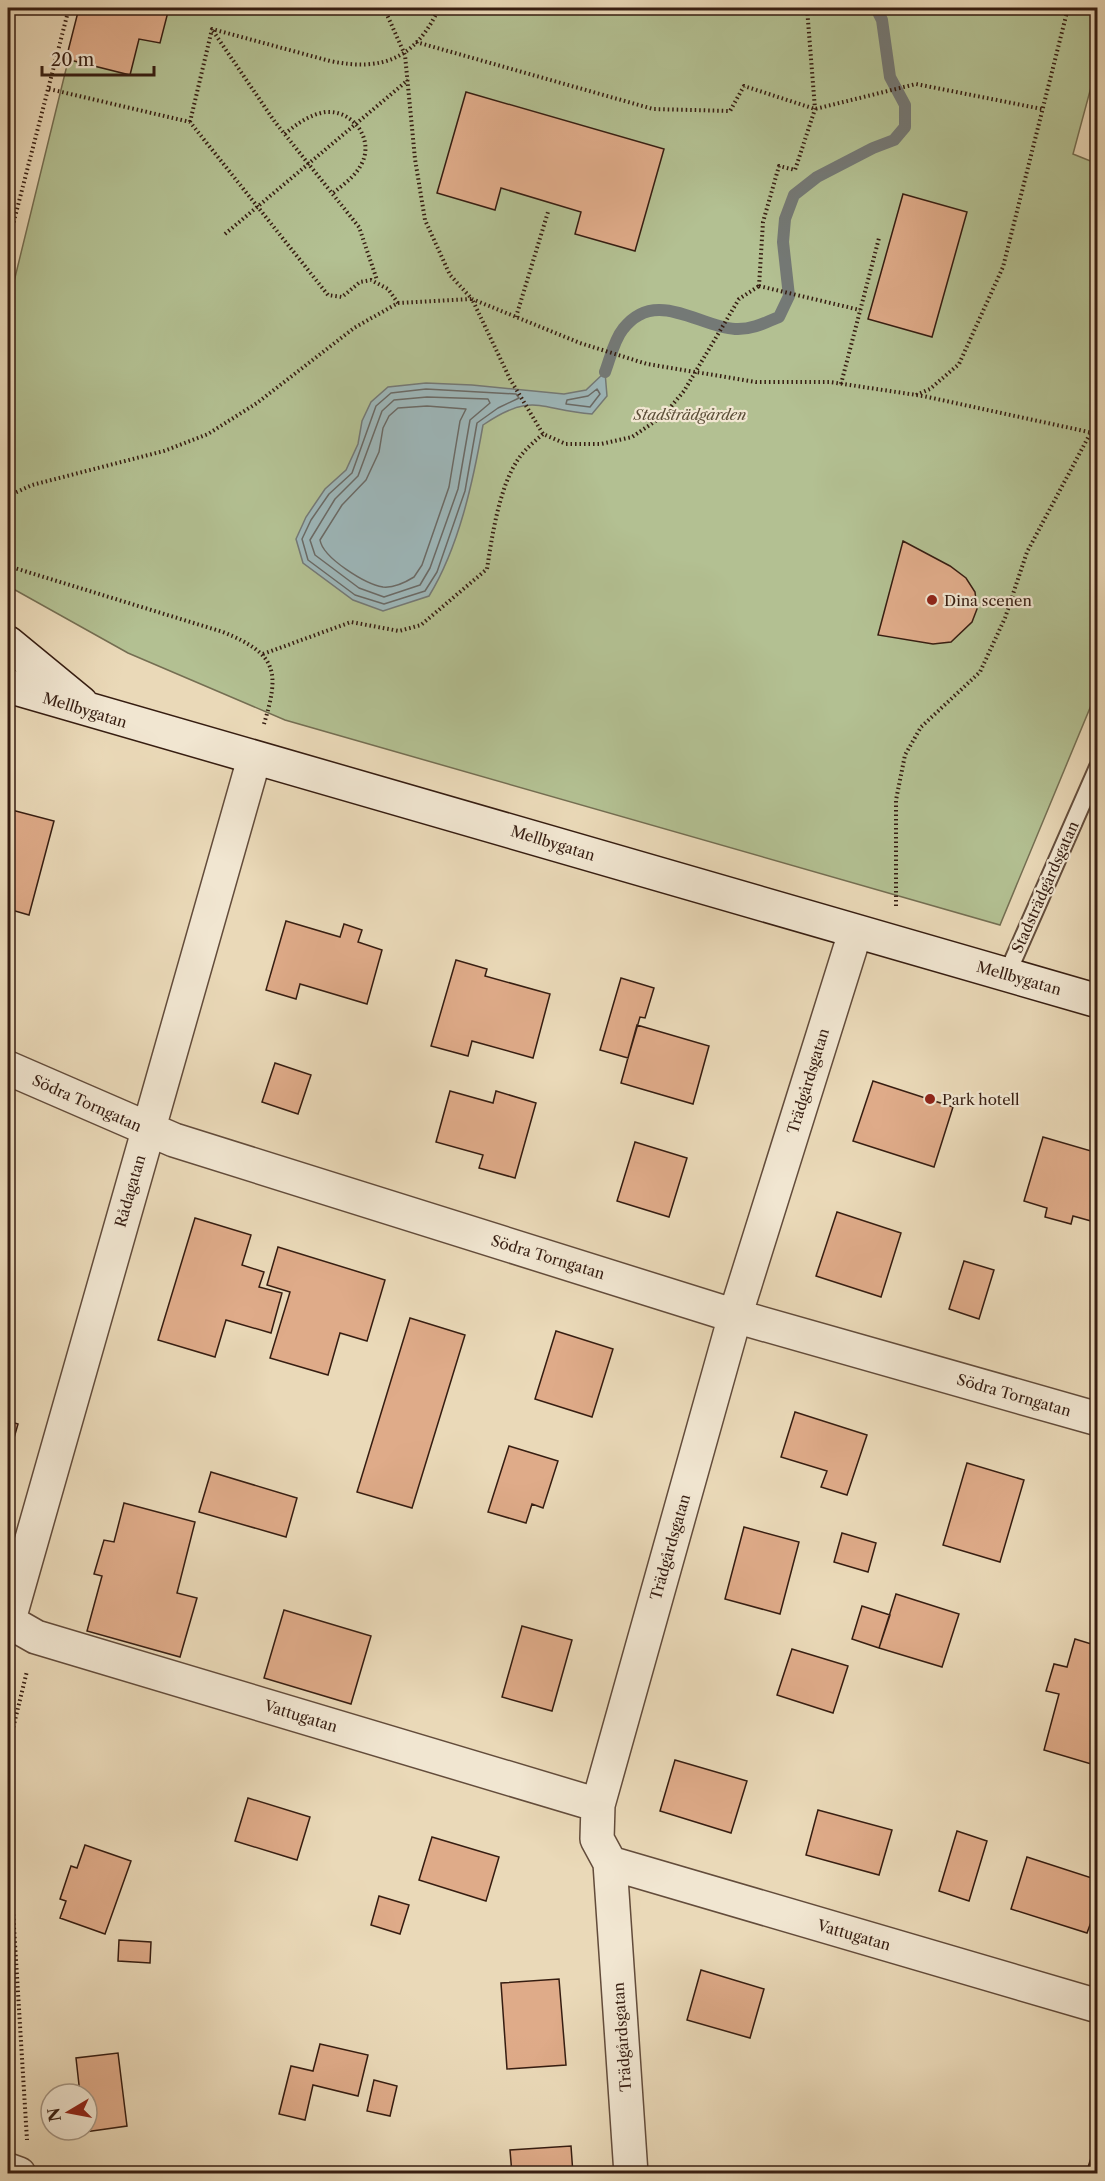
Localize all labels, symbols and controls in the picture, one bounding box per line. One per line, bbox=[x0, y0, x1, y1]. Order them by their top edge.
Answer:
scale bar bbox=[42, 39, 154, 77]
text: 20 m bbox=[51, 49, 95, 71]
park label: Stadsträdgården bbox=[633, 405, 746, 424]
place label: Dina scenen bbox=[944, 591, 1032, 610]
marker: Dina scenen bbox=[925, 593, 939, 607]
street label: Mellbygatan bbox=[41, 688, 130, 732]
street label: Stadsträdgårdsgatan bbox=[1007, 818, 1083, 956]
street label: Mellbygatan bbox=[509, 821, 598, 865]
street label: Mellbygatan bbox=[974, 957, 1064, 999]
street label: Trädgårdsgatan bbox=[783, 1025, 833, 1136]
street label: Södra Torngatan bbox=[29, 1070, 145, 1136]
place label: Park hotell bbox=[942, 1090, 1020, 1109]
marker: Park hotell bbox=[923, 1092, 937, 1106]
street label: Rådagatan bbox=[111, 1152, 150, 1229]
street label: Södra Torngatan bbox=[489, 1231, 608, 1284]
street label: Södra Torngatan bbox=[955, 1370, 1074, 1421]
street label: Trädgårdsgatan bbox=[646, 1491, 694, 1602]
street label: Vattugatan bbox=[261, 1696, 340, 1736]
street label: Vattugatan bbox=[814, 1915, 894, 1955]
street label: Trädgårdsgatan bbox=[609, 1981, 635, 2092]
north arrow bbox=[39, 2082, 99, 2142]
text: N bbox=[43, 2106, 65, 2123]

